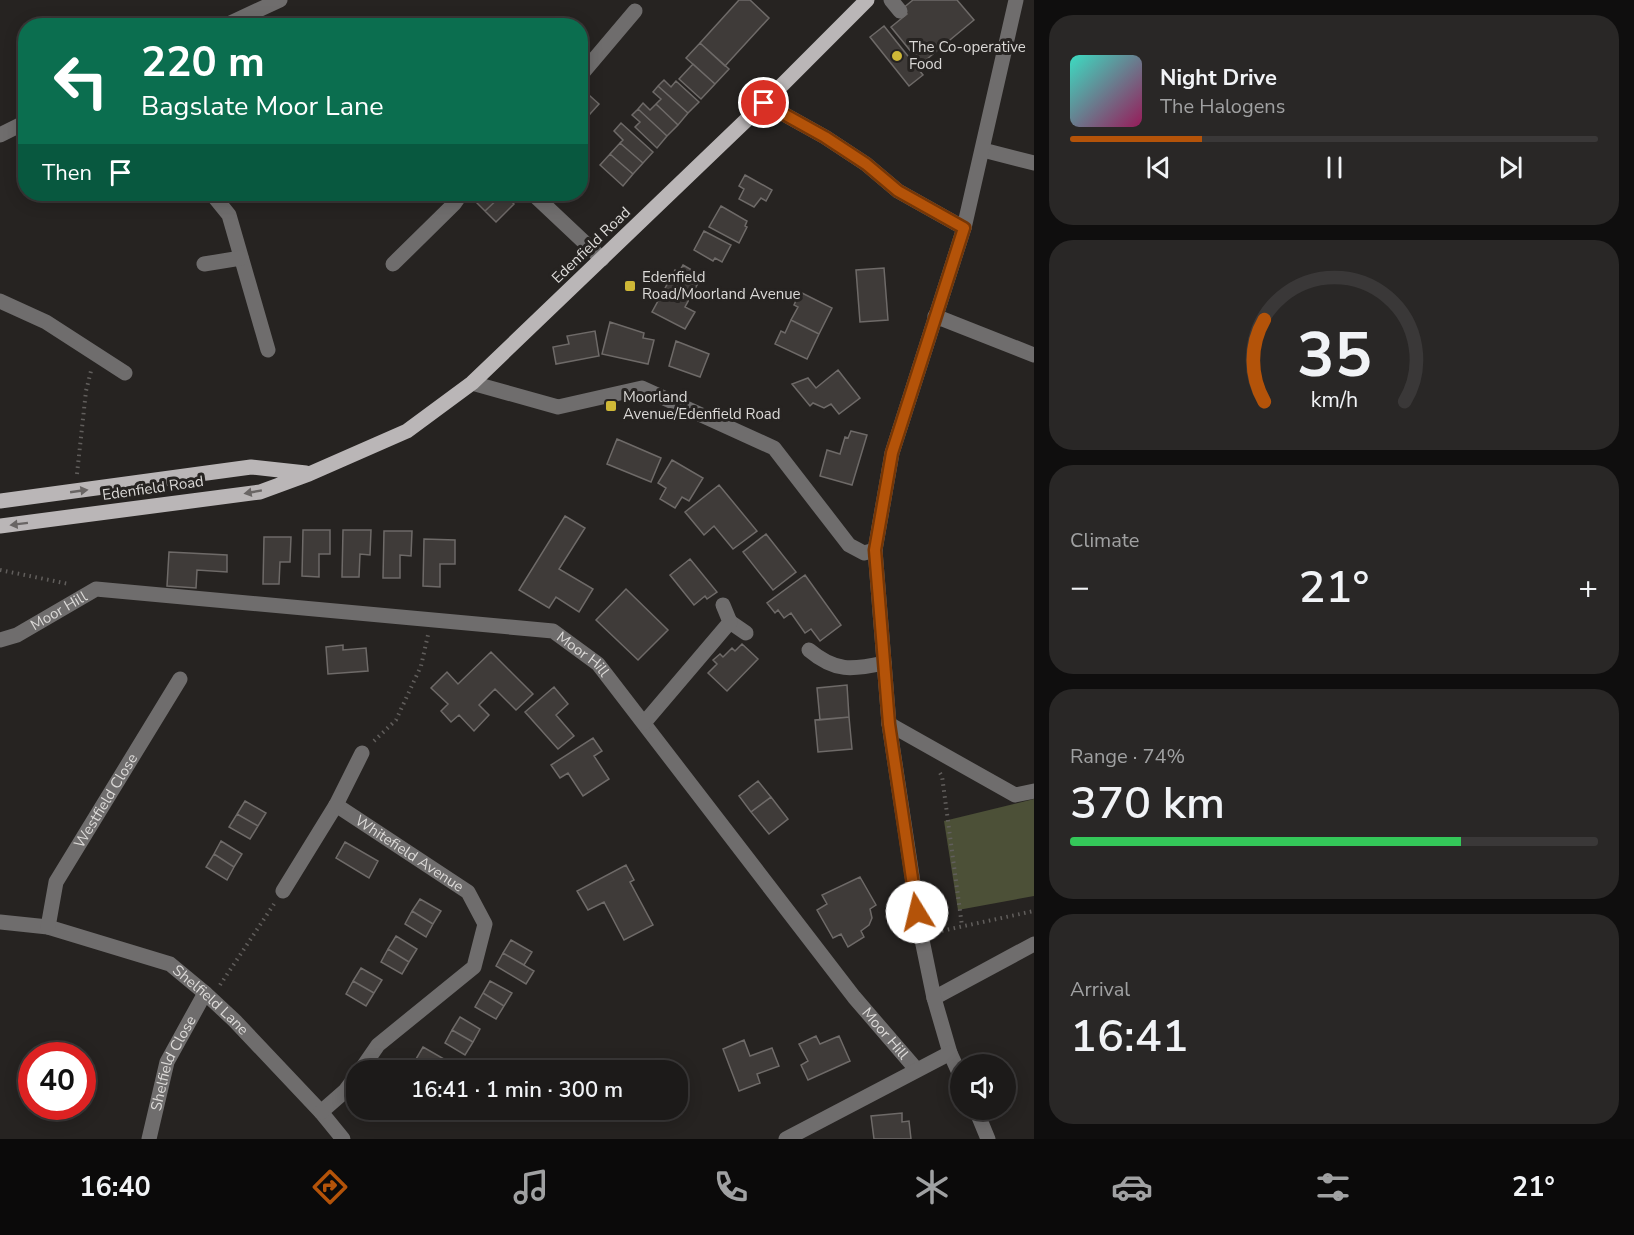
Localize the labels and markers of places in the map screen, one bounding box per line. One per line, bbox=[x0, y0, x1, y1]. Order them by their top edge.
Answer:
place label: The Co-operative Food bbox=[909, 37, 1026, 74]
marker: The Co-operative Food bbox=[890, 49, 904, 63]
pin bbox=[738, 77, 789, 128]
place label: Edenfield Road/Moorland Avenue bbox=[642, 267, 801, 304]
marker: Edenfield Road/Moorland Avenue bbox=[623, 279, 637, 293]
place label: Moorland Avenue/Edenfield Road bbox=[623, 387, 781, 424]
marker: Moorland Avenue/Edenfield Road bbox=[604, 399, 618, 413]

